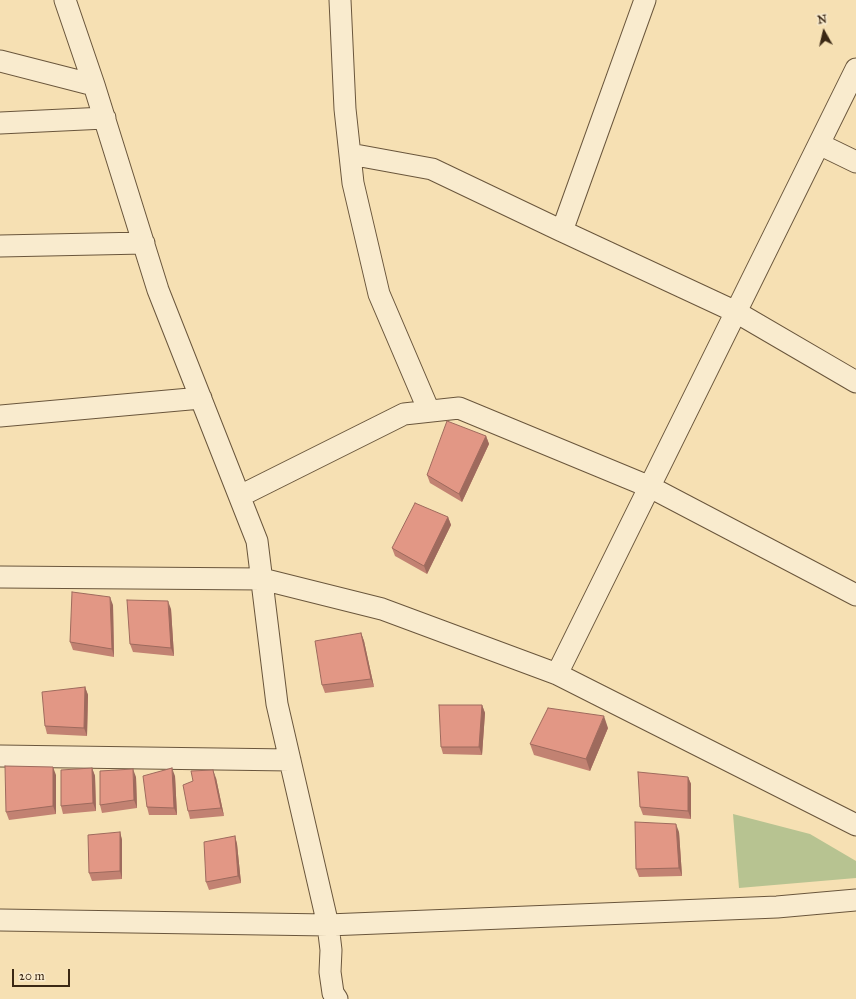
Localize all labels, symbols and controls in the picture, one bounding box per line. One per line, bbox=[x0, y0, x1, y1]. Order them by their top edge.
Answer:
north arrow bbox=[804, 12, 844, 52]
text: N bbox=[817, 13, 828, 27]
scale bar bbox=[14, 961, 72, 987]
text: 20 m bbox=[19, 969, 45, 983]

